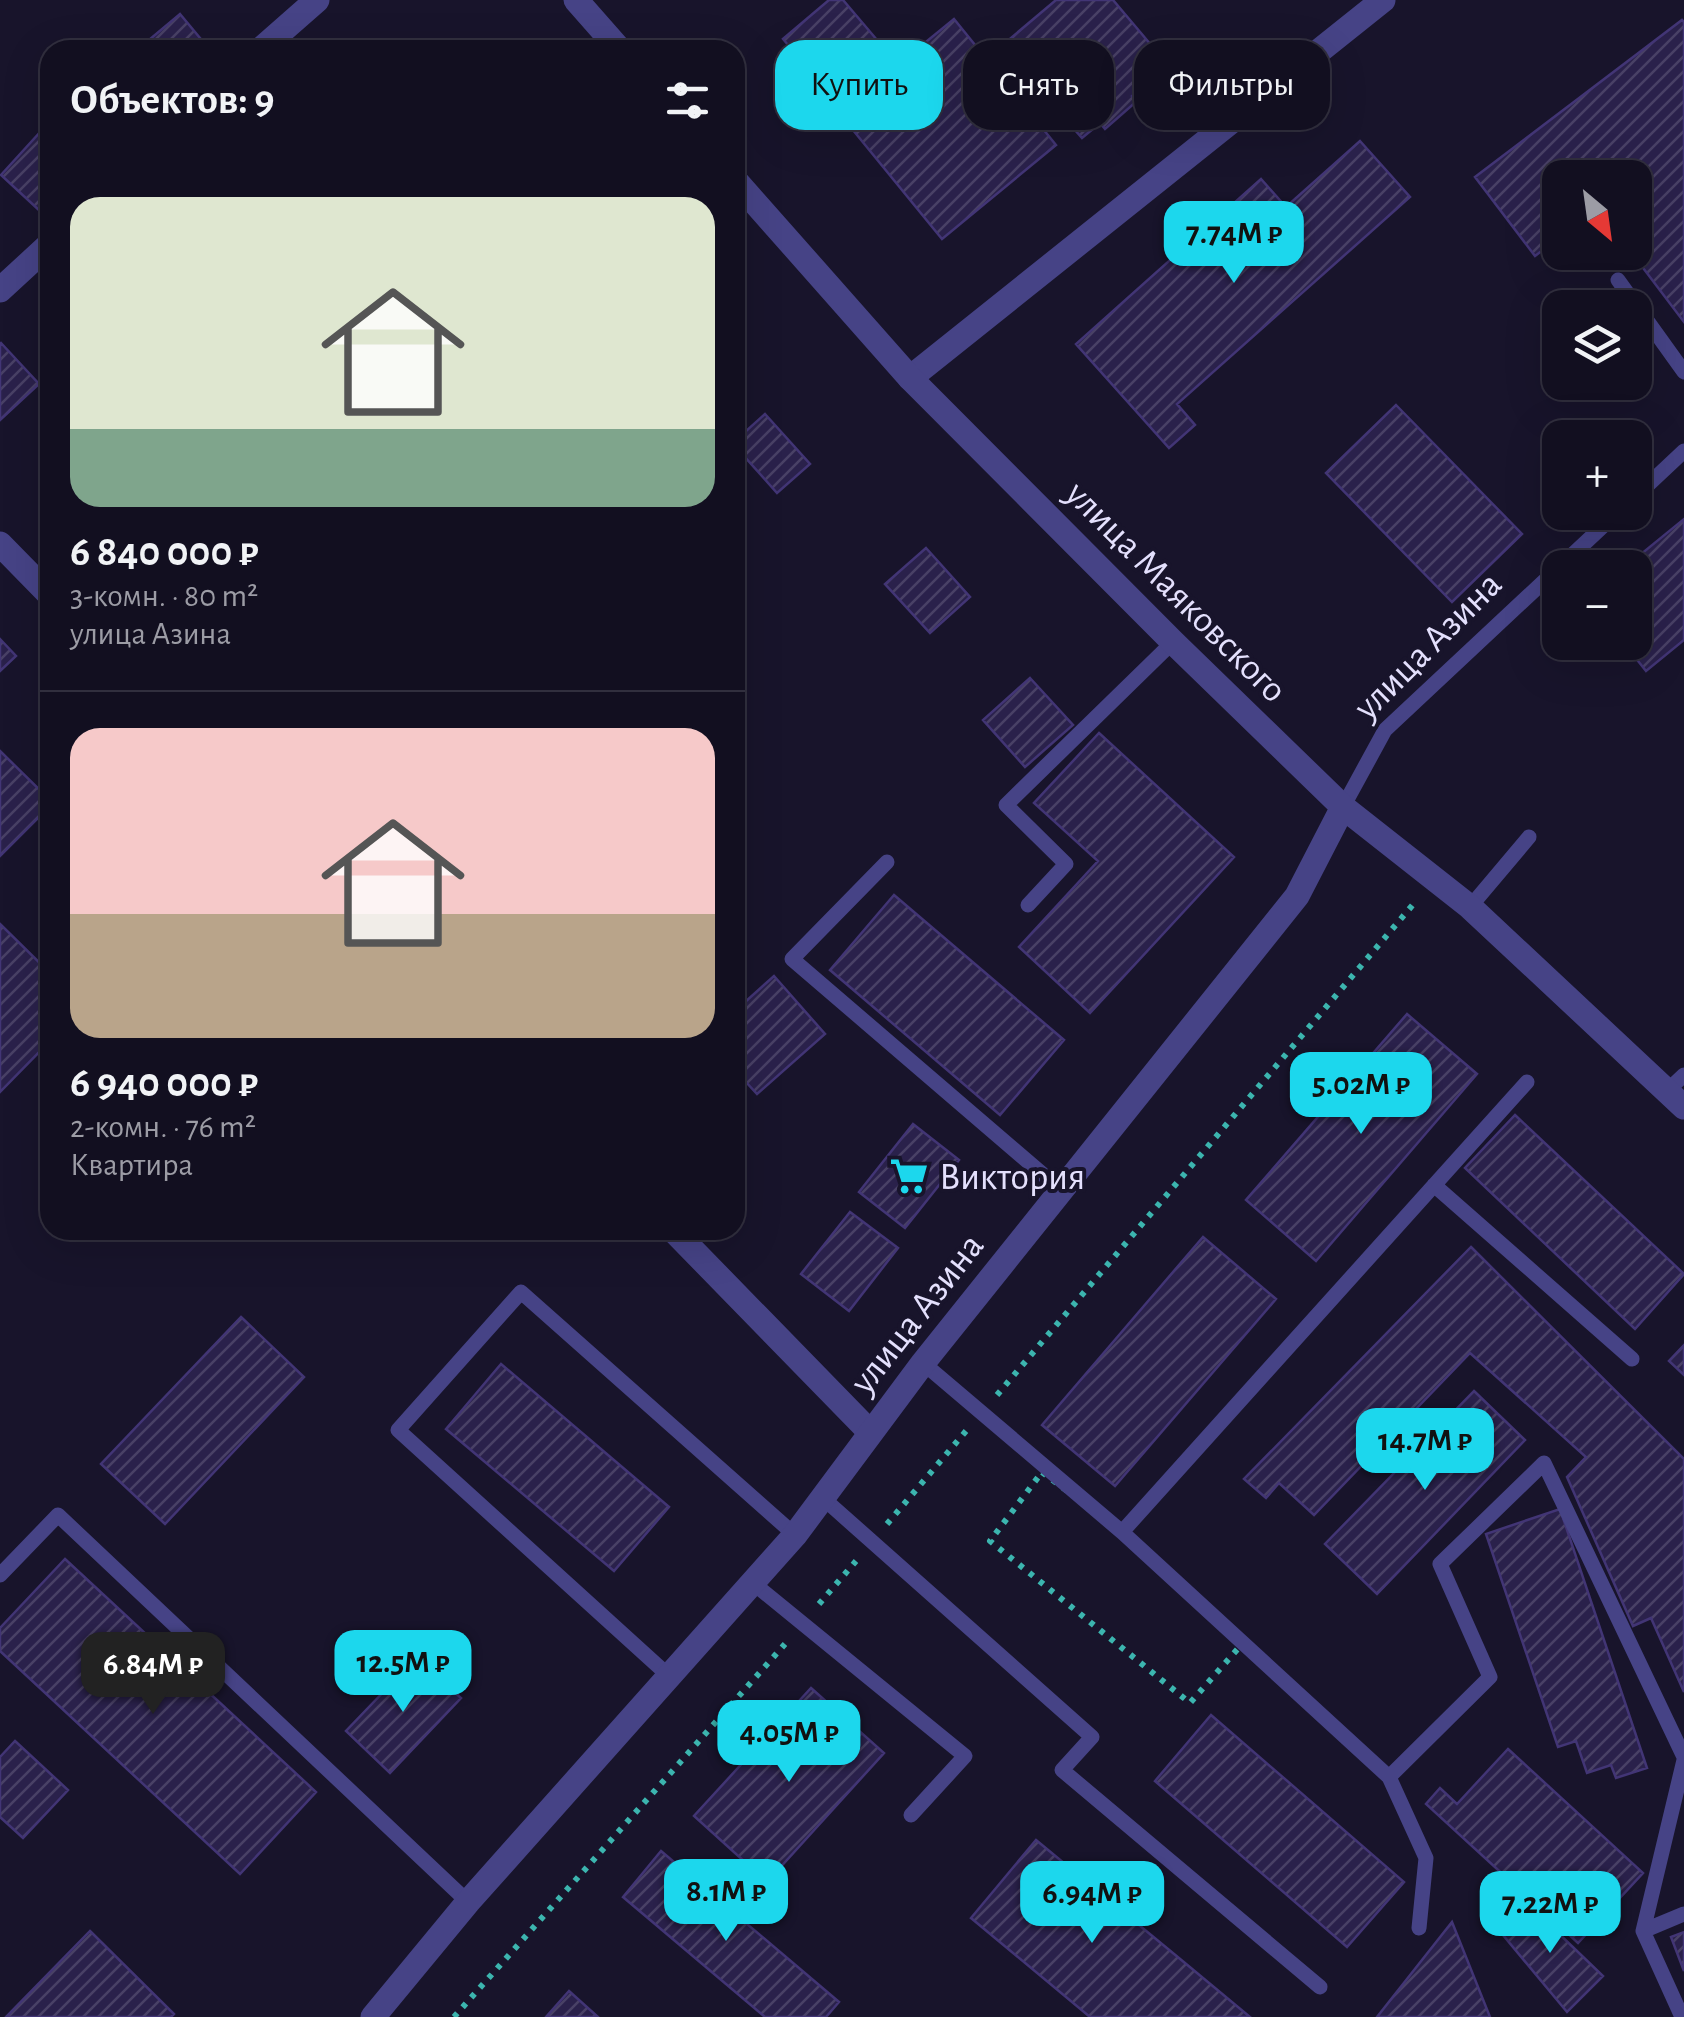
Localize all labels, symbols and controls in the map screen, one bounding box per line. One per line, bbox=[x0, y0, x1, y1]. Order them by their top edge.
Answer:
chip: Купить bbox=[775, 40, 943, 130]
chip: Снять bbox=[963, 40, 1114, 130]
chip: Фильтры bbox=[1134, 40, 1330, 130]
icon: filters bbox=[660, 73, 715, 128]
text: Объектов: 9 bbox=[70, 79, 274, 121]
north arrow bbox=[1542, 160, 1652, 270]
map controls bbox=[1542, 160, 1652, 660]
pin: 7.74M ₽ bbox=[1142, 201, 1326, 286]
text: 7.74M ₽ bbox=[1186, 217, 1282, 249]
icon: home bbox=[303, 262, 483, 442]
button: layers bbox=[1542, 290, 1652, 400]
button: + bbox=[1542, 420, 1652, 530]
street label: улица Маяковского bbox=[1057, 474, 1293, 710]
text: 6 840 000 ₽ bbox=[70, 531, 258, 573]
button: − bbox=[1542, 550, 1652, 660]
street label: улица Азина bbox=[1347, 565, 1509, 728]
text: 3-комн. · 80 m² bbox=[70, 580, 258, 612]
text: улица Азина bbox=[70, 618, 231, 650]
icon: home bbox=[303, 793, 483, 973]
pin: 5.02M ₽ bbox=[1269, 1052, 1453, 1137]
text: 6 940 000 ₽ bbox=[70, 1062, 258, 1104]
text: 5.02M ₽ bbox=[1312, 1068, 1410, 1100]
text: 2-комн. · 76 m² bbox=[70, 1111, 256, 1143]
text: Квартира bbox=[70, 1149, 193, 1181]
supermarket icon: Виктория bbox=[888, 1155, 930, 1197]
place label: Виктория bbox=[939, 1159, 1085, 1197]
street label: улица Азина bbox=[843, 1227, 991, 1402]
pin: 14.7M ₽ bbox=[1333, 1408, 1517, 1493]
text: 14.7M ₽ bbox=[1378, 1424, 1472, 1456]
pin: 12.5M ₽ bbox=[311, 1630, 495, 1715]
pin: 6.84M ₽ bbox=[61, 1632, 245, 1717]
text: 12.5M ₽ bbox=[356, 1646, 450, 1678]
text: 6.84M ₽ bbox=[103, 1648, 203, 1680]
pin: 4.05M ₽ bbox=[697, 1700, 881, 1785]
text: 4.05M ₽ bbox=[739, 1716, 839, 1748]
pin: 8.1M ₽ bbox=[645, 1859, 807, 1944]
pin: 6.94M ₽ bbox=[1000, 1861, 1184, 1946]
pin: 7.22M ₽ bbox=[1458, 1871, 1642, 1956]
text: 8.1M ₽ bbox=[686, 1875, 766, 1907]
text: 6.94M ₽ bbox=[1042, 1877, 1142, 1909]
text: 7.22M ₽ bbox=[1502, 1887, 1598, 1919]

